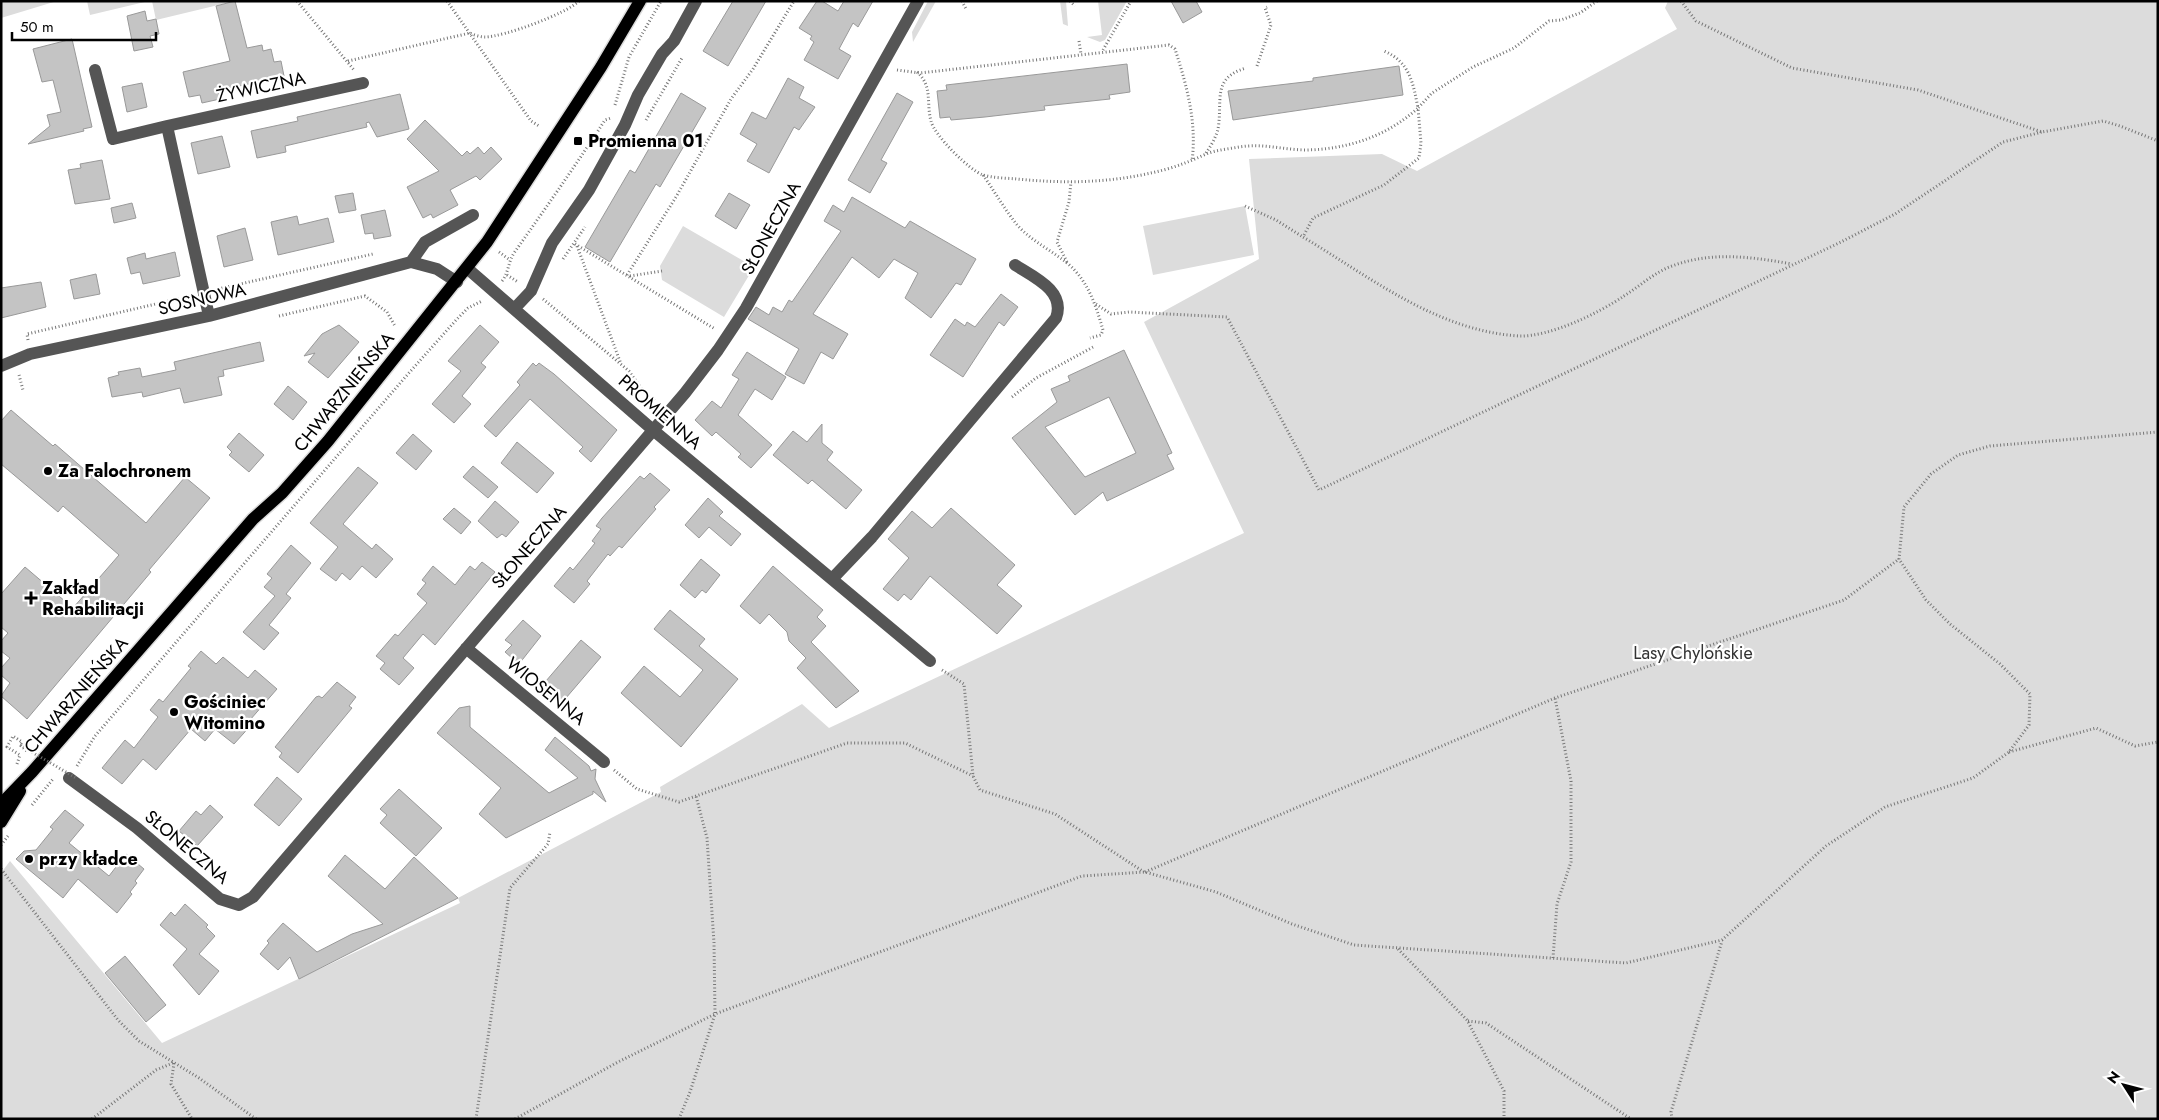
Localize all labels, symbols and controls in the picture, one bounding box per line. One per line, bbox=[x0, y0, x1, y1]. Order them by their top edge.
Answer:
scale bar bbox=[12, 10, 156, 42]
text: 50 m bbox=[20, 16, 54, 38]
street label: ŻYWICZNA bbox=[214, 65, 308, 109]
place label: Promienna 01 bbox=[588, 128, 704, 154]
marker: Promienna 01 bbox=[572, 135, 584, 147]
street label: SŁONECZNA bbox=[735, 176, 807, 279]
street label: SOSNOWA bbox=[155, 276, 249, 322]
street label: CHWARZNIEŃSKA bbox=[288, 327, 400, 457]
street label: PROMIENNA bbox=[613, 368, 707, 456]
place label: Za Falochronem bbox=[58, 458, 191, 484]
marker: Za Falochronem bbox=[42, 465, 54, 477]
street label: SŁONECZNA bbox=[485, 499, 573, 594]
place label: Zakład Rehabilitacji bbox=[42, 575, 144, 622]
marker: Zakład Rehabilitacji bbox=[24, 591, 38, 605]
street label: CHWARZNIEŃSKA bbox=[18, 631, 134, 759]
park label: Lasy Chylońskie bbox=[1633, 640, 1753, 666]
street label: WIOSENNA bbox=[501, 651, 592, 731]
place label: Gościniec Witomino bbox=[184, 689, 266, 736]
marker: Gościniec Witomino bbox=[168, 706, 180, 718]
street label: SŁONECZNA bbox=[139, 804, 235, 890]
place label: przy kładce bbox=[39, 846, 138, 872]
marker: przy kładce bbox=[23, 853, 35, 865]
north arrow bbox=[2099, 1060, 2149, 1110]
text: N bbox=[2102, 1067, 2125, 1088]

